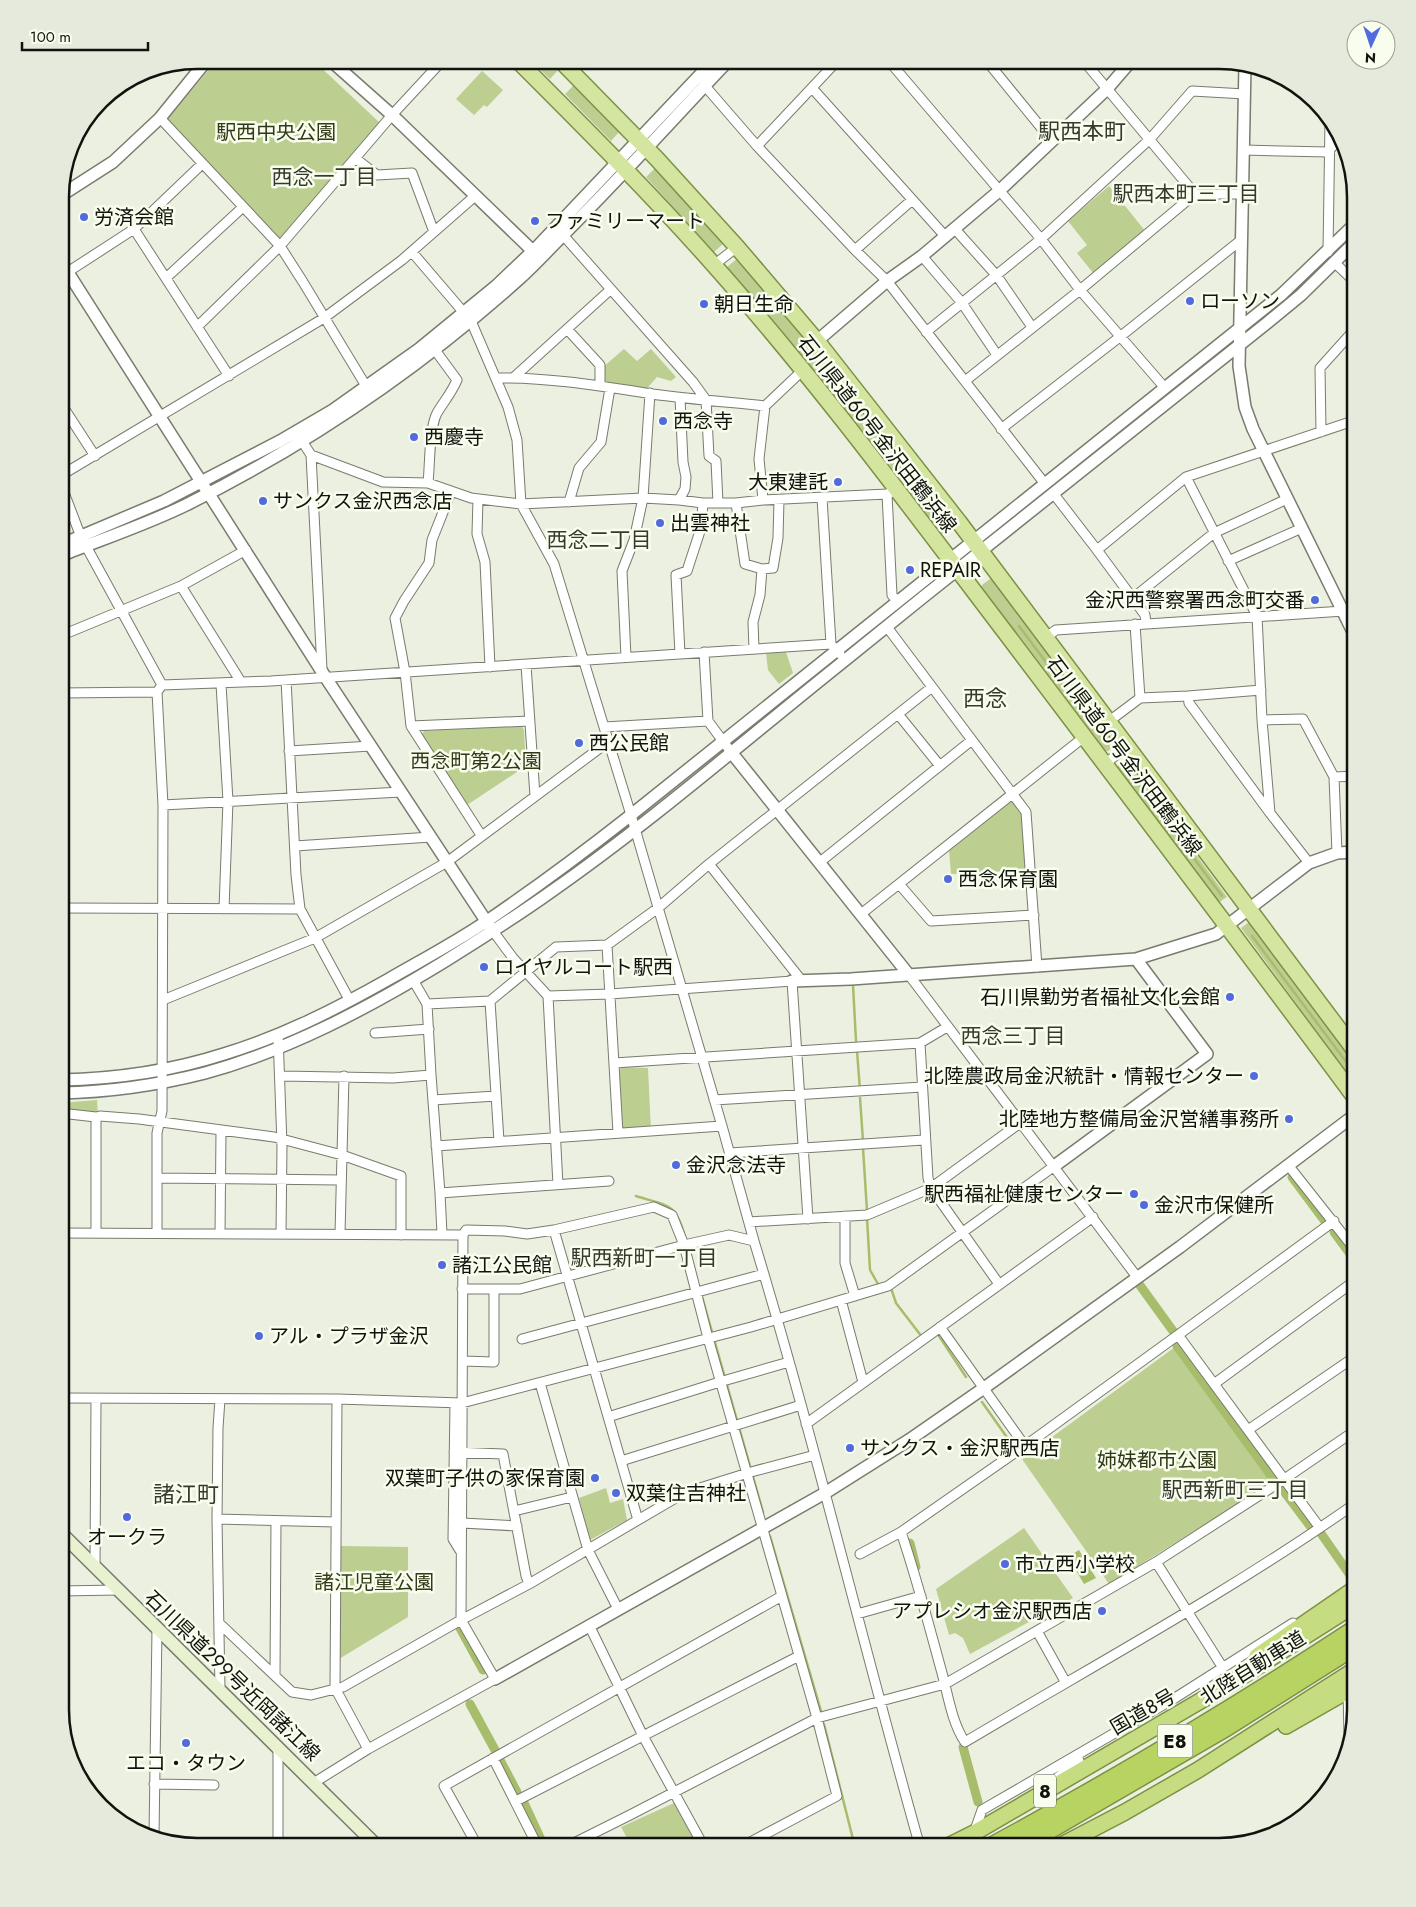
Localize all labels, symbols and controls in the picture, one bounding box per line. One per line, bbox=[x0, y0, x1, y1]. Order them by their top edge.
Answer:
scale bar bbox=[22, 20, 149, 52]
north arrow bbox=[1346, 20, 1396, 70]
text: 100 m bbox=[30, 26, 71, 48]
text: N bbox=[1364, 48, 1376, 68]
district label: 駅西本町 bbox=[1038, 115, 1126, 147]
park label: 駅西中央公園 bbox=[216, 118, 336, 147]
district label: 西念一丁目 bbox=[272, 162, 377, 192]
district label: 駅西本町三丁目 bbox=[1113, 179, 1260, 209]
place label: 労済会館 bbox=[94, 203, 174, 232]
place label: ファミリーマート bbox=[545, 207, 705, 236]
marker: 労済会館 bbox=[78, 211, 90, 223]
marker: ファミリーマート bbox=[529, 215, 541, 227]
place label: ローソン bbox=[1200, 287, 1280, 316]
place label: 朝日生命 bbox=[714, 290, 794, 319]
marker: ローソン bbox=[1184, 295, 1196, 307]
marker: 朝日生命 bbox=[698, 298, 710, 310]
street label: 石川県道60号金沢田鶴浜線 bbox=[791, 329, 963, 539]
place label: 西念寺 bbox=[673, 407, 733, 436]
marker: 西念寺 bbox=[657, 415, 669, 427]
place label: 西慶寺 bbox=[424, 423, 484, 452]
marker: 西慶寺 bbox=[408, 431, 420, 443]
place label: 大東建託 bbox=[748, 468, 828, 497]
marker: 大東建託 bbox=[832, 476, 844, 488]
place label: サンクス金沢西念店 bbox=[273, 487, 452, 516]
marker: サンクス金沢西念店 bbox=[257, 495, 269, 507]
place label: 出雲神社 bbox=[670, 509, 750, 538]
marker: 出雲神社 bbox=[654, 517, 666, 529]
district label: 西念二丁目 bbox=[547, 525, 652, 555]
place label: REPAIR bbox=[920, 556, 981, 585]
marker: REPAIR bbox=[904, 564, 916, 576]
place label: 金沢西警察署西念町交番 bbox=[1085, 586, 1305, 615]
marker: 金沢西警察署西念町交番 bbox=[1309, 594, 1321, 606]
street label: 石川県道60号金沢田鶴浜線 bbox=[1039, 650, 1209, 862]
district label: 西念 bbox=[963, 682, 1007, 714]
place label: 西公民館 bbox=[589, 729, 669, 758]
marker: 西公民館 bbox=[573, 737, 585, 749]
park label: 西念町第２公園 bbox=[410, 747, 542, 776]
place label: 西念保育園 bbox=[958, 865, 1058, 894]
marker: 西念保育園 bbox=[942, 873, 954, 885]
place label: ロイヤルコート駅西 bbox=[494, 953, 673, 982]
marker: ロイヤルコート駅西 bbox=[478, 961, 490, 973]
place label: 石川県勤労者福祉文化会館 bbox=[980, 983, 1220, 1012]
marker: 石川県勤労者福祉文化会館 bbox=[1224, 991, 1236, 1003]
district label: 西念三丁目 bbox=[961, 1021, 1066, 1051]
place label: 北陸農政局金沢統計・情報センター bbox=[924, 1062, 1244, 1091]
marker: 北陸農政局金沢統計・情報センター bbox=[1248, 1070, 1260, 1082]
place label: 北陸地方整備局金沢営繕事務所 bbox=[999, 1105, 1279, 1134]
marker: 北陸地方整備局金沢営繕事務所 bbox=[1283, 1113, 1295, 1125]
place label: 金沢念法寺 bbox=[686, 1151, 786, 1180]
marker: 金沢念法寺 bbox=[670, 1159, 682, 1171]
place label: 駅西福祉健康センター bbox=[924, 1180, 1124, 1209]
marker: 駅西福祉健康センター bbox=[1128, 1188, 1140, 1200]
place label: 金沢市保健所 bbox=[1154, 1191, 1274, 1220]
marker: 金沢市保健所 bbox=[1138, 1199, 1150, 1211]
district label: 駅西新町一丁目 bbox=[571, 1243, 718, 1273]
place label: 諸江公民館 bbox=[452, 1251, 552, 1280]
marker: 諸江公民館 bbox=[436, 1259, 448, 1271]
place label: アル・プラザ金沢 bbox=[269, 1322, 429, 1351]
marker: アル・プラザ金沢 bbox=[253, 1330, 265, 1342]
place label: サンクス・金沢駅西店 bbox=[860, 1434, 1059, 1463]
marker: サンクス・金沢駅西店 bbox=[844, 1442, 856, 1454]
park label: 姉妹都市公園 bbox=[1097, 1446, 1217, 1475]
place label: 双葉町子供の家保育園 bbox=[385, 1464, 585, 1493]
marker: 双葉町子供の家保育園 bbox=[589, 1472, 601, 1484]
district label: 駅西新町三丁目 bbox=[1162, 1475, 1309, 1505]
district label: 諸江町 bbox=[153, 1478, 219, 1510]
place label: 双葉住吉神社 bbox=[626, 1479, 746, 1508]
marker: 双葉住吉神社 bbox=[610, 1487, 622, 1499]
marker: オークラ bbox=[121, 1511, 133, 1523]
place label: オークラ bbox=[87, 1523, 167, 1552]
place label: 市立西小学校 bbox=[1015, 1550, 1135, 1579]
marker: 市立西小学校 bbox=[999, 1558, 1011, 1570]
park label: 諸江児童公園 bbox=[314, 1568, 434, 1597]
street label: 石川県道299号近岡諸江線 bbox=[138, 1584, 326, 1768]
place label: アプレシオ金沢駅西店 bbox=[892, 1597, 1092, 1626]
marker: アプレシオ金沢駅西店 bbox=[1096, 1605, 1108, 1617]
street label: 北陸自動車道 bbox=[1194, 1624, 1312, 1712]
street label: 国道8号 bbox=[1105, 1682, 1181, 1742]
road number: E8 bbox=[1158, 1724, 1192, 1758]
marker: エコ・タウン bbox=[180, 1737, 192, 1749]
place label: エコ・タウン bbox=[126, 1749, 246, 1778]
road number: 8 bbox=[1034, 1774, 1056, 1808]

